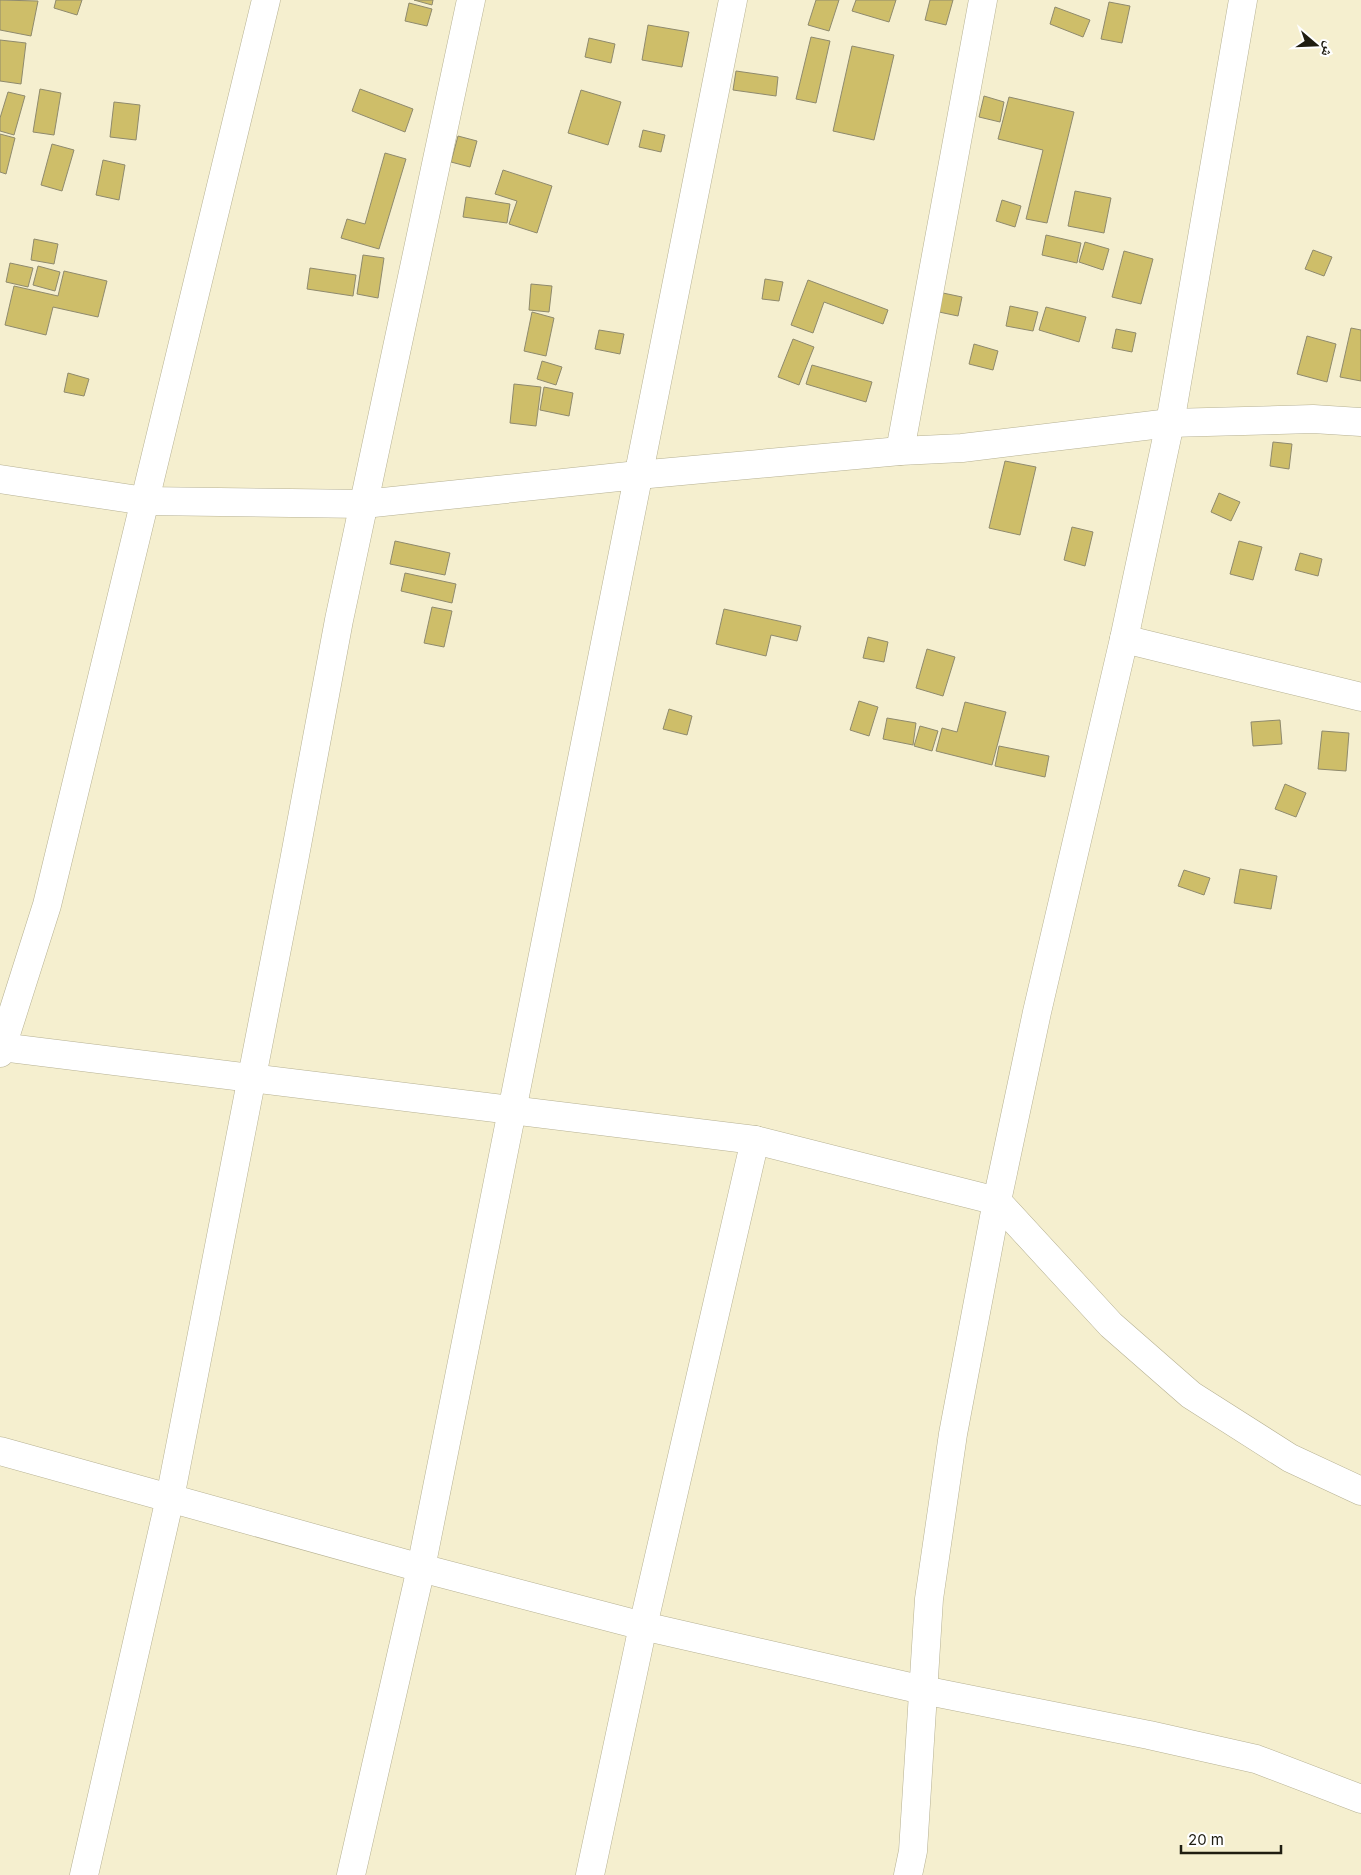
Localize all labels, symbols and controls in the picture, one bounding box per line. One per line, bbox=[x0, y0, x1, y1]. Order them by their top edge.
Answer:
north arrow bbox=[1291, 20, 1341, 70]
text: ش bbox=[1317, 39, 1339, 59]
scale bar bbox=[1181, 1822, 1281, 1854]
text: 20 m bbox=[1188, 1830, 1224, 1849]

